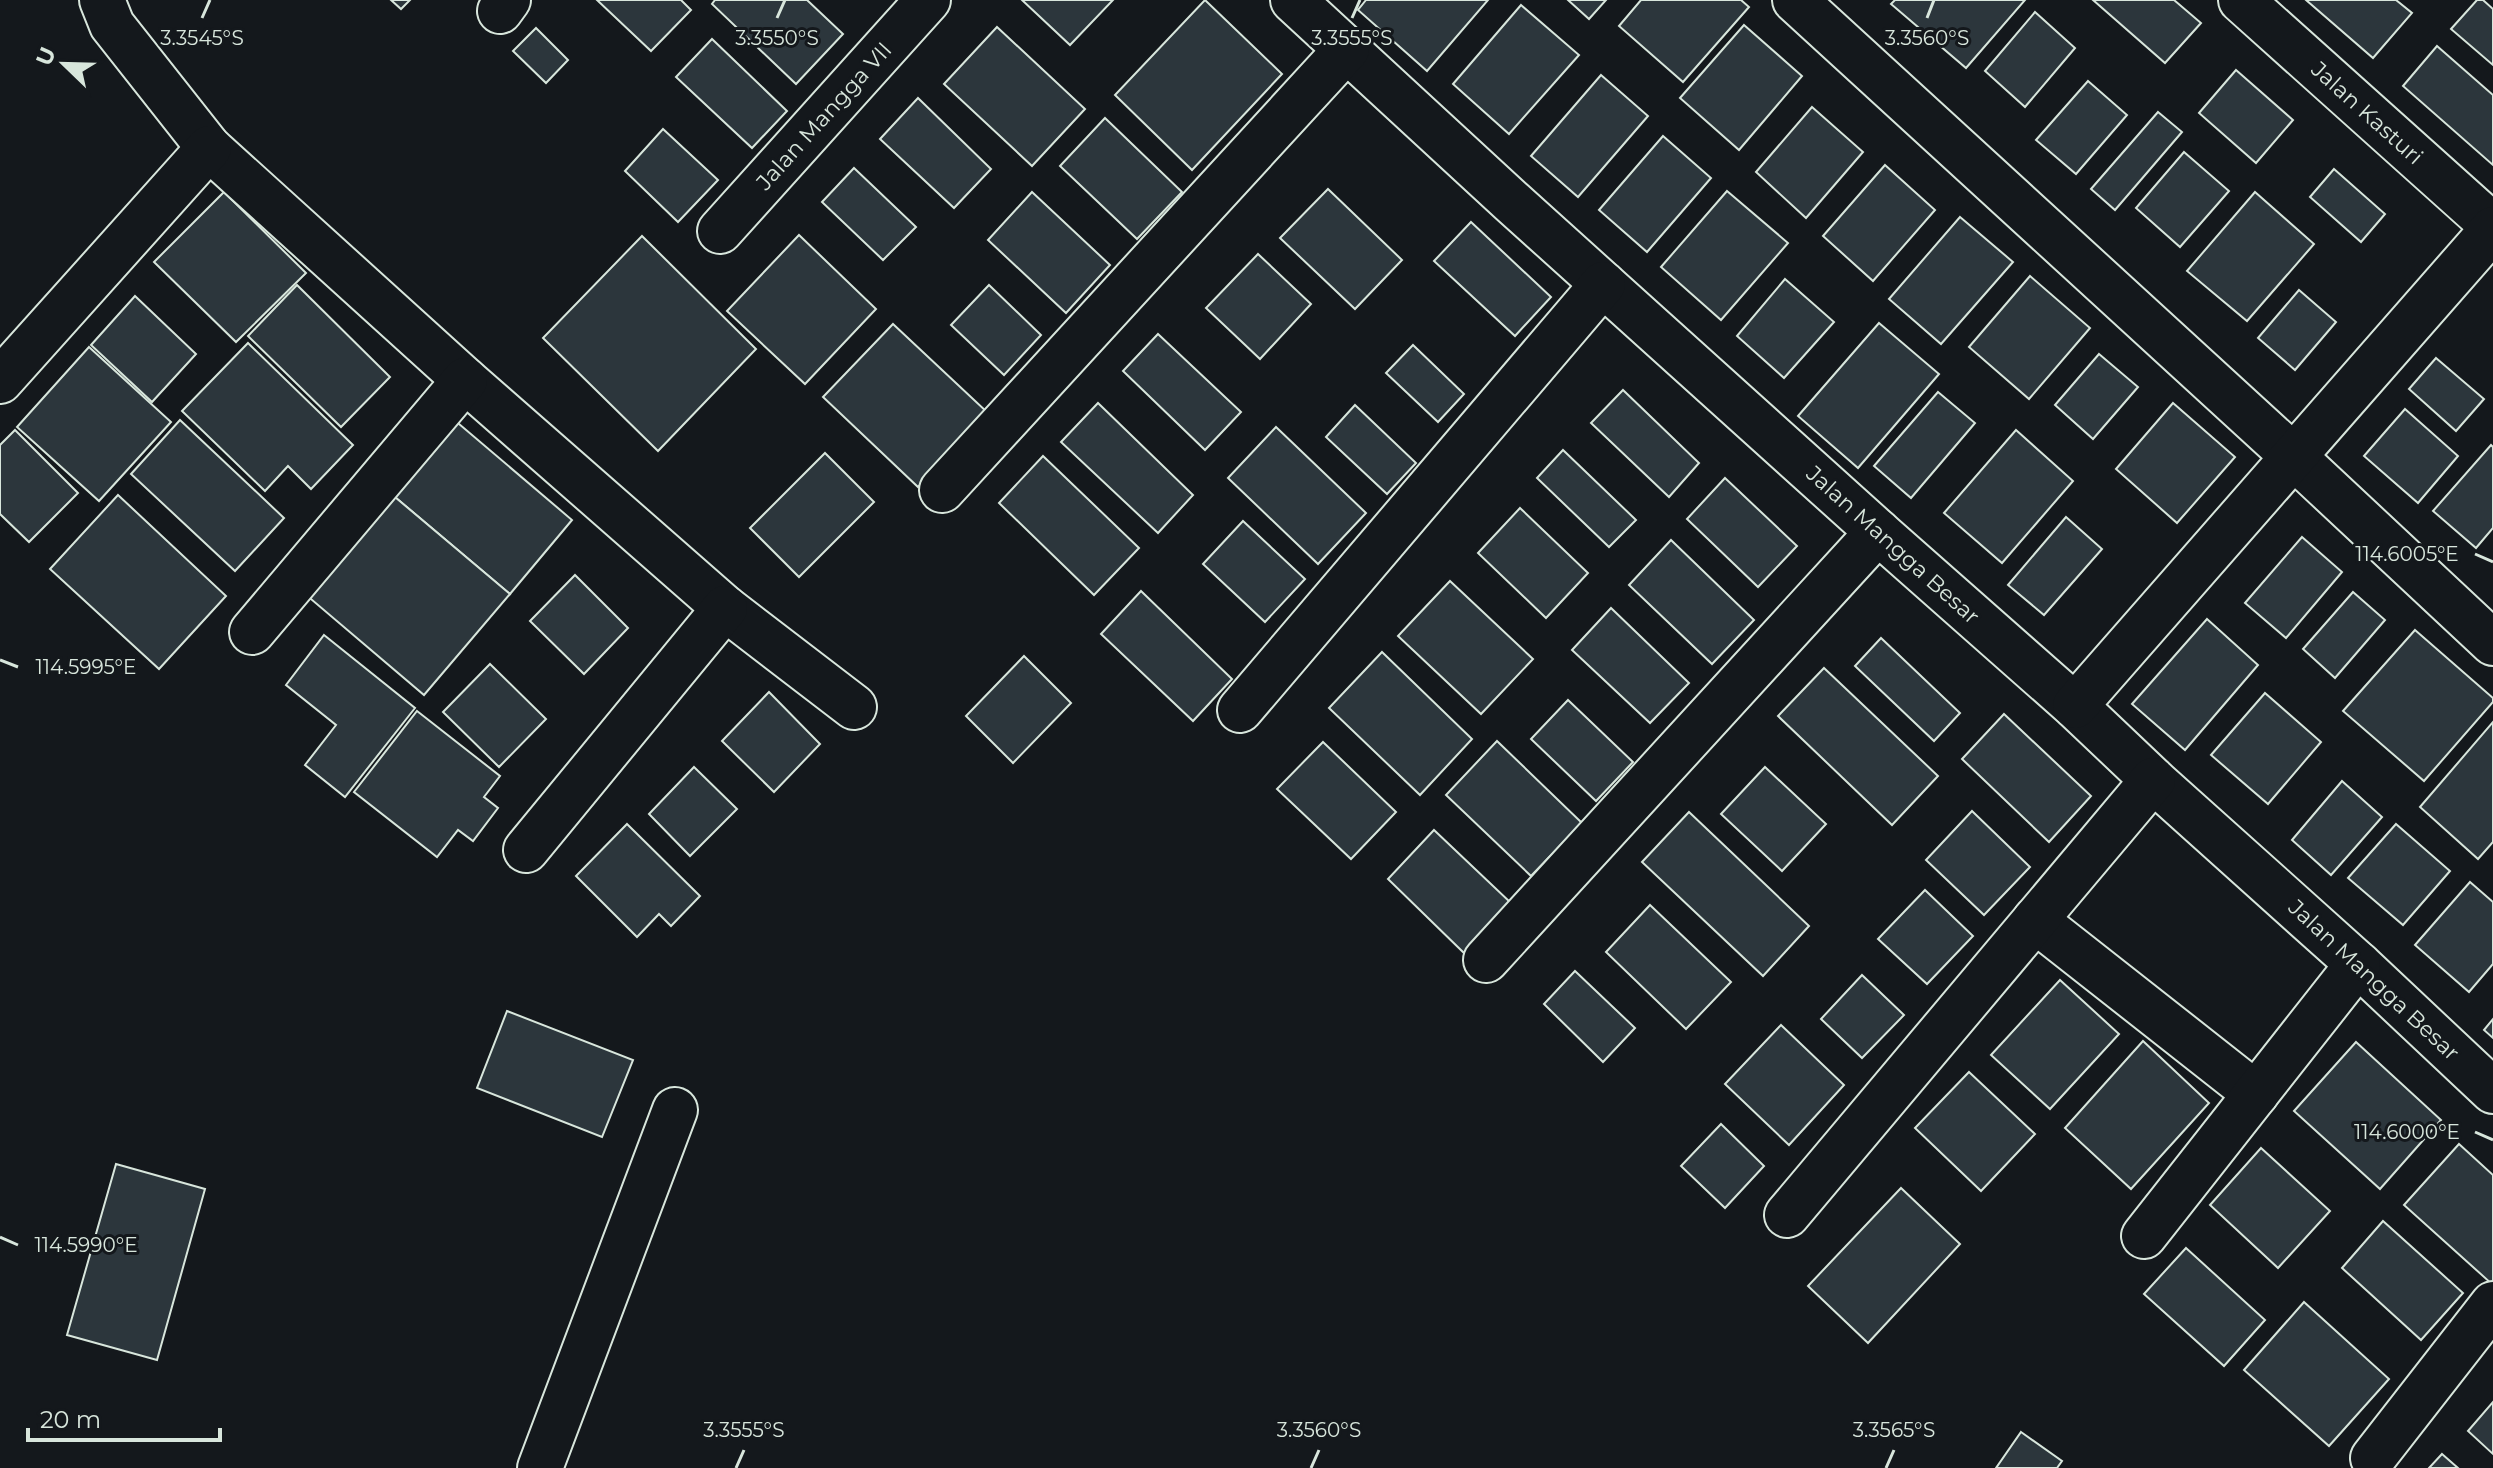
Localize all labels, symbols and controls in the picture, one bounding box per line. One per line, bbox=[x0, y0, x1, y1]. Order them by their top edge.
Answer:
north arrow bbox=[24, 24, 104, 104]
text: 3.3545°S bbox=[160, 26, 244, 50]
text: 3.3550°S bbox=[735, 26, 819, 50]
text: 3.3555°S bbox=[1311, 26, 1393, 50]
text: 3.3560°S bbox=[1885, 26, 1969, 50]
street label: Jalan Mangga VII bbox=[750, 37, 897, 196]
text: U bbox=[30, 43, 62, 70]
street label: Jalan Kasturi bbox=[2305, 55, 2428, 170]
street label: Jalan Mangga Besar bbox=[1800, 459, 1985, 630]
text: 114.6005°E bbox=[2355, 542, 2459, 566]
text: 114.5995°E bbox=[36, 655, 136, 679]
street label: Jalan Mangga Besar bbox=[2282, 893, 2465, 1066]
text: 114.6000°E bbox=[2354, 1120, 2460, 1144]
text: 114.5990°E bbox=[34, 1233, 138, 1257]
scale bar bbox=[28, 1392, 220, 1442]
text: 20 m bbox=[40, 1405, 101, 1434]
text: 3.3555°S bbox=[703, 1418, 785, 1442]
text: 3.3560°S bbox=[1277, 1418, 1361, 1442]
text: 3.3565°S bbox=[1853, 1418, 1935, 1442]

